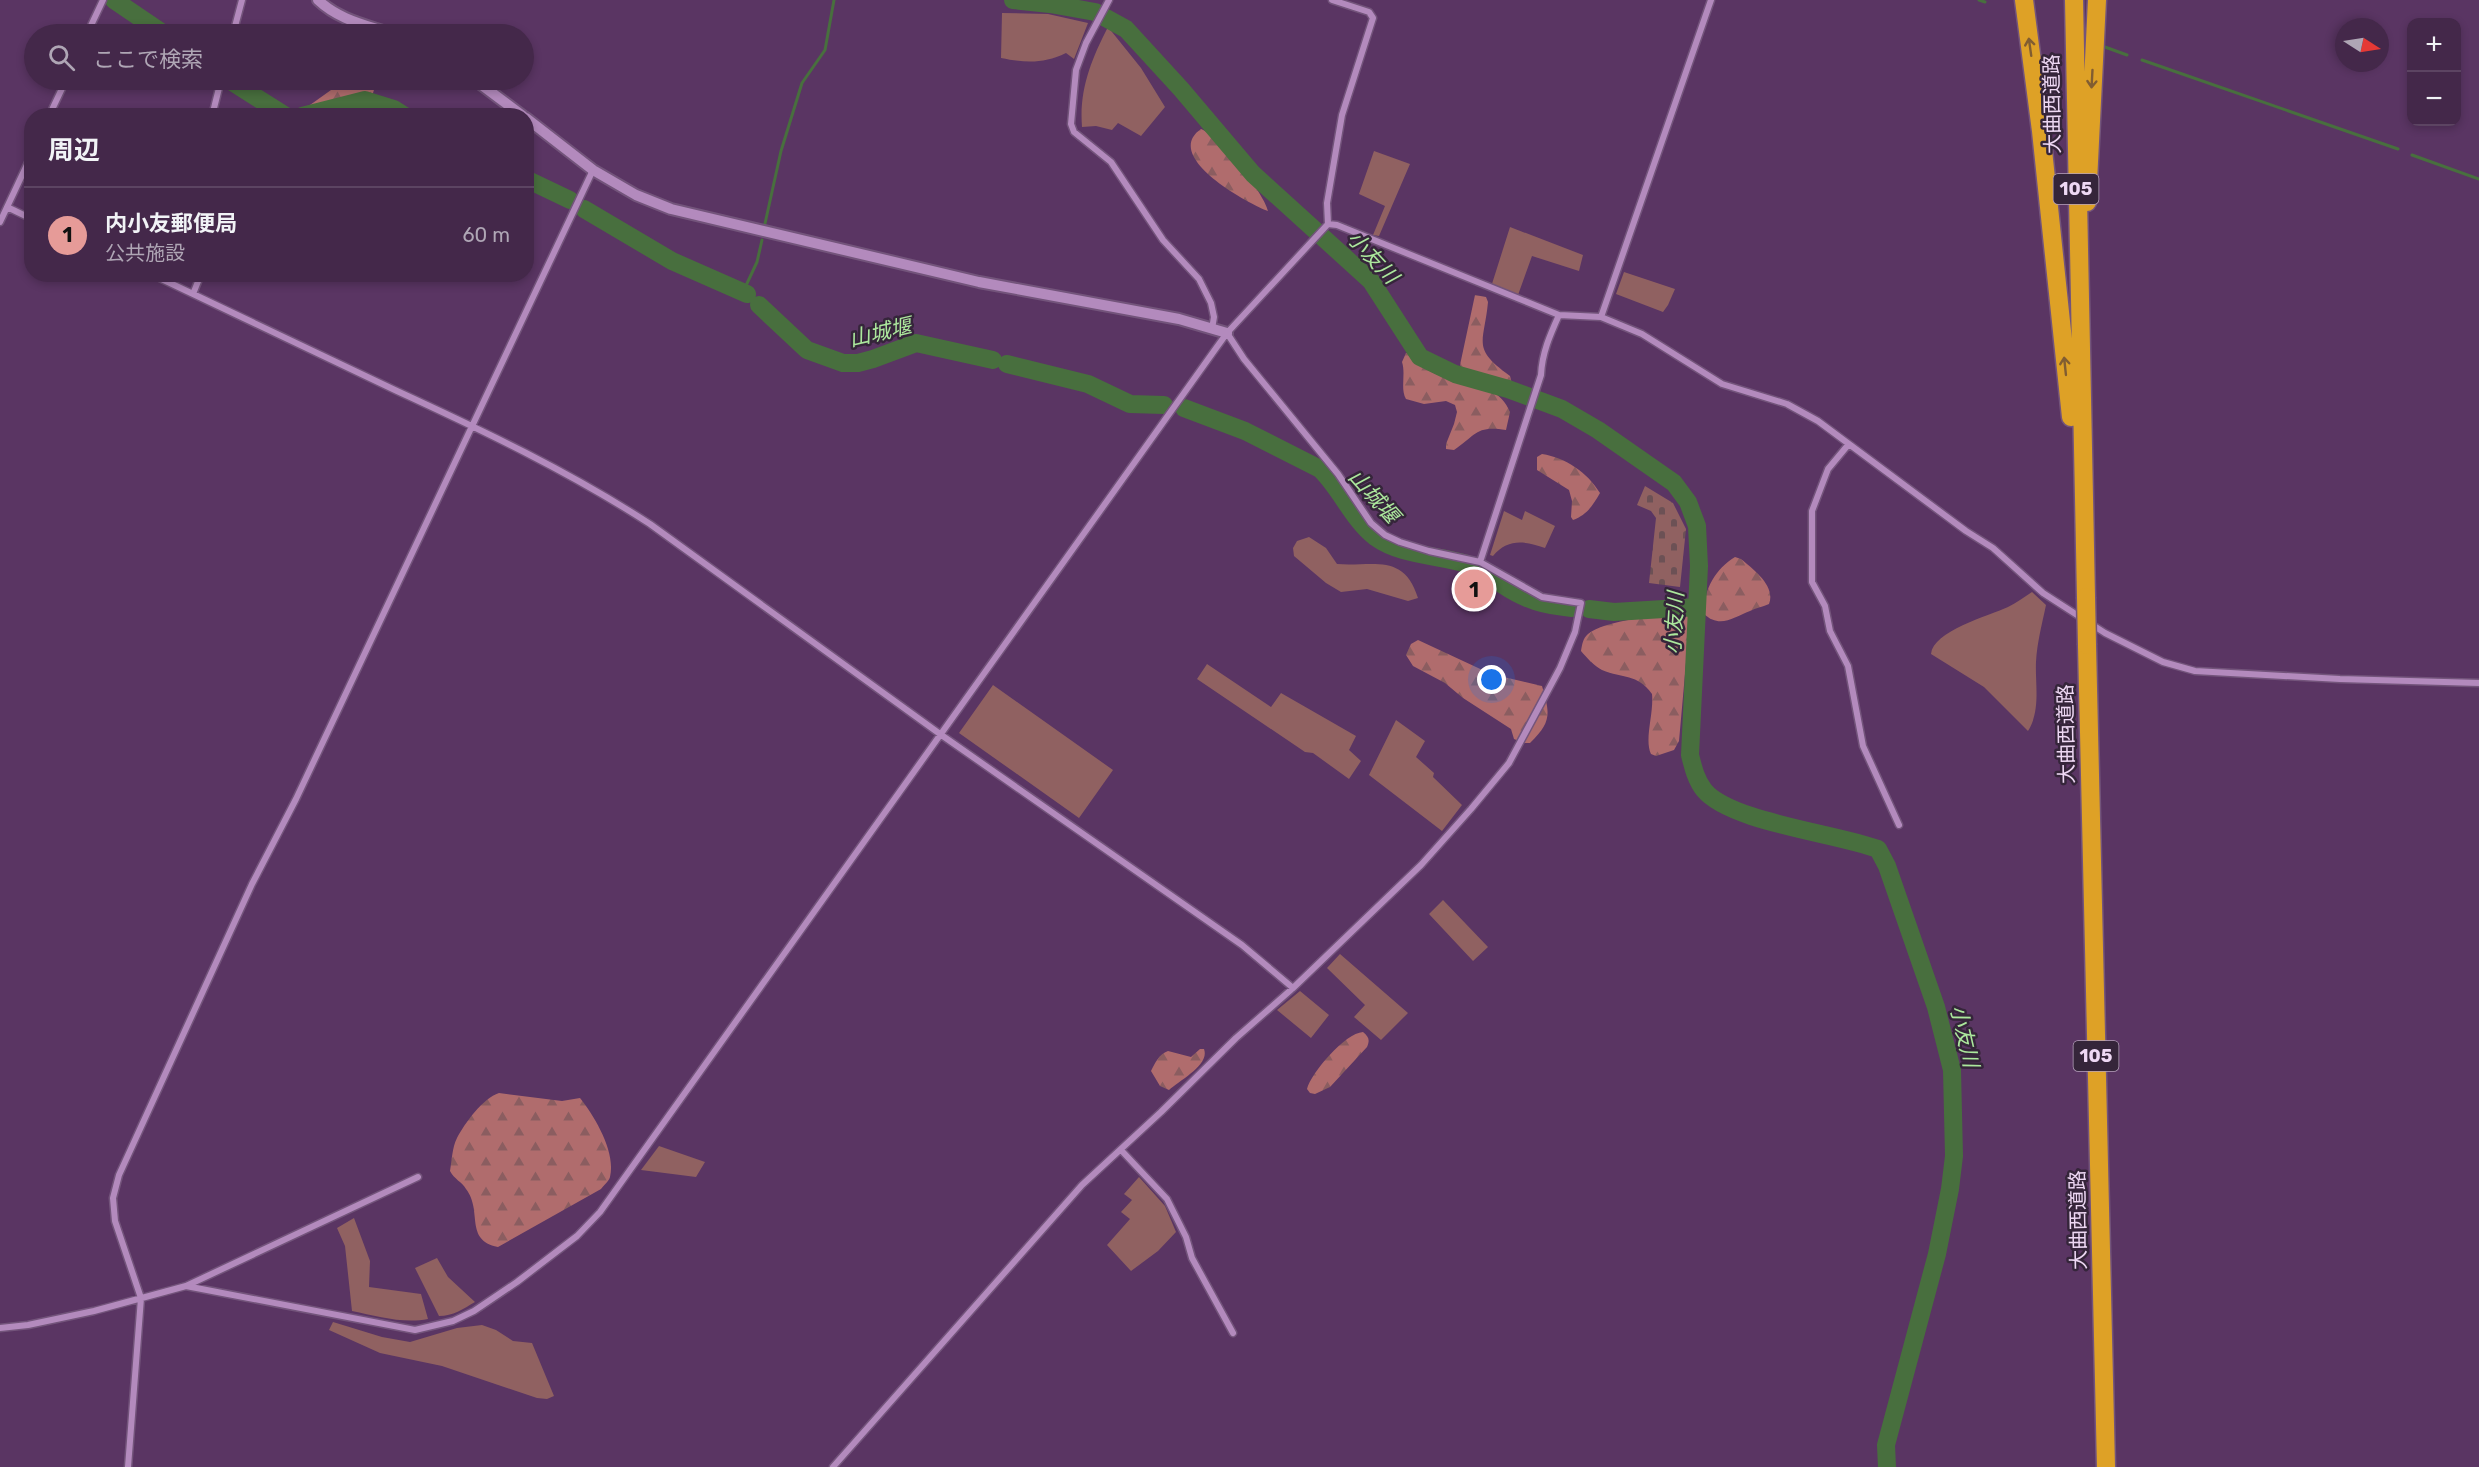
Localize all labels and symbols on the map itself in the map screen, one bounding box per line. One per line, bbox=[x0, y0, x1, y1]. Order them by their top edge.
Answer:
north arrow bbox=[2335, 18, 2389, 72]
one-way arrow bbox=[2025, 38, 2036, 58]
street label: 大曲西道路 bbox=[2039, 54, 2065, 154]
one-way arrow bbox=[2087, 69, 2098, 89]
road number: 105 bbox=[2054, 174, 2098, 204]
water label: 小友川 bbox=[1342, 225, 1405, 290]
water label: 山城堰 bbox=[846, 312, 917, 351]
one-way arrow bbox=[2059, 357, 2070, 377]
water label: 山城堰 bbox=[1344, 464, 1407, 531]
pin: 1 bbox=[1454, 566, 1494, 612]
water label: 小友川 bbox=[1660, 589, 1688, 655]
your location bbox=[1477, 665, 1506, 694]
street label: 大曲西道路 bbox=[2053, 684, 2079, 784]
water label: 小友川 bbox=[1946, 1002, 1985, 1071]
road number: 105 bbox=[2074, 1041, 2118, 1071]
street label: 大曲西道路 bbox=[2065, 1170, 2091, 1270]

